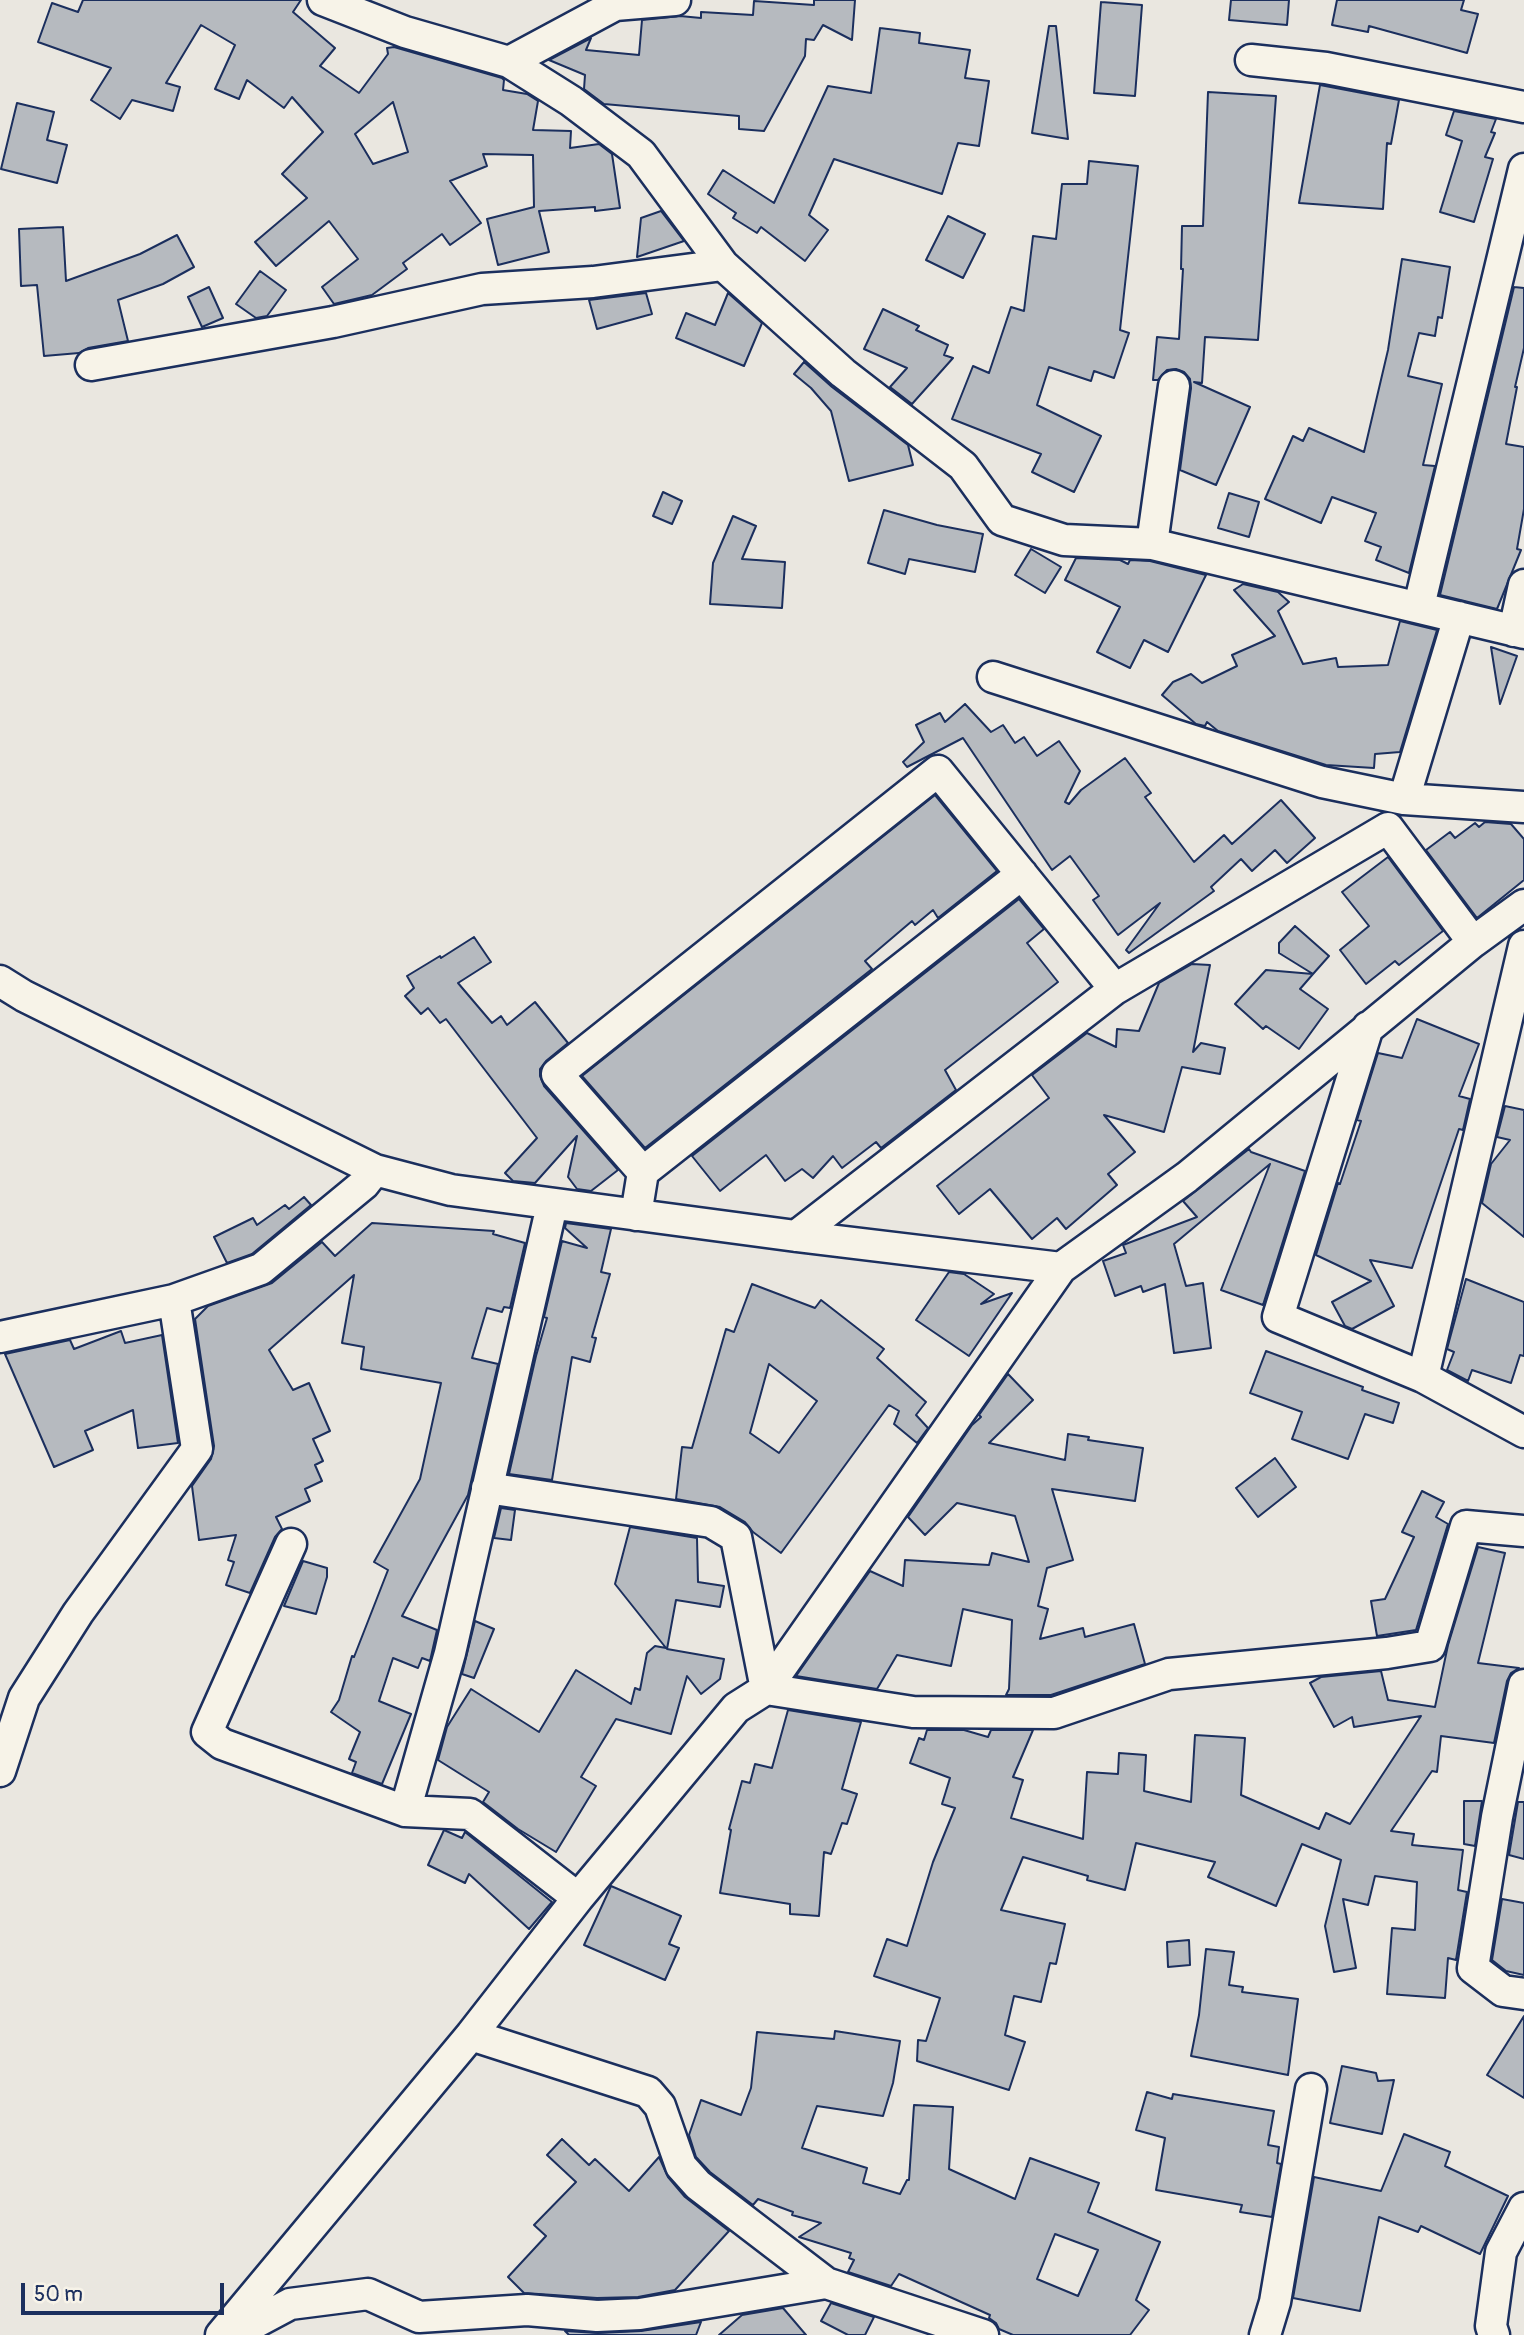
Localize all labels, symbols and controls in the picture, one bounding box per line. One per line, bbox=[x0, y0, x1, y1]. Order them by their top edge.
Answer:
scale bar bbox=[24, 2268, 228, 2312]
text: 50 m bbox=[34, 2281, 83, 2308]

